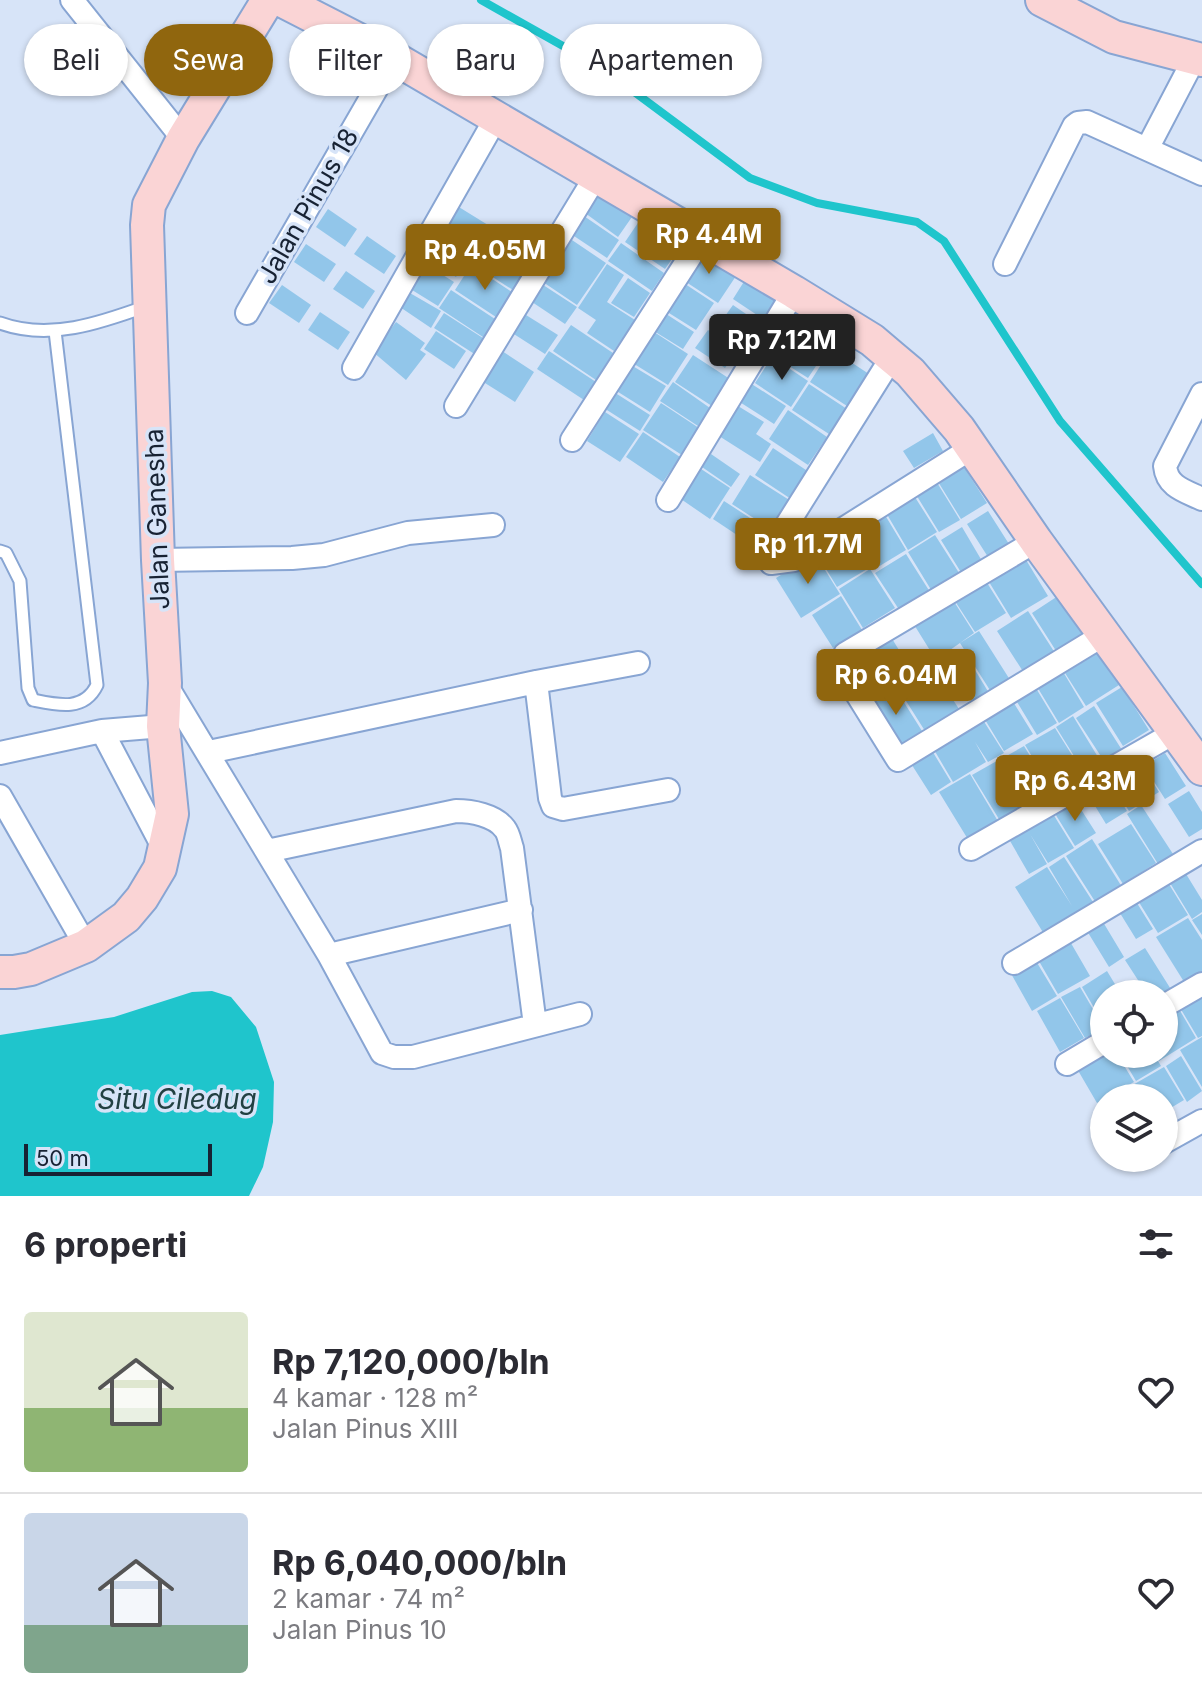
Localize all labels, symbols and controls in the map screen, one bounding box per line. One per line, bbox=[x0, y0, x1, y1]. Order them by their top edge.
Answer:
chip: Beli bbox=[24, 24, 128, 96]
chip: Sewa bbox=[144, 24, 273, 96]
chip: Filter bbox=[289, 24, 411, 96]
chip: Baru bbox=[427, 24, 544, 96]
chip: Apartemen bbox=[560, 24, 762, 96]
street label: Jalan Pinus 18 bbox=[251, 123, 365, 289]
pin: Rp 4.4M bbox=[635, 208, 783, 276]
text: Rp 4.4M bbox=[656, 218, 762, 249]
pin: Rp 4.05M bbox=[402, 224, 568, 292]
text: Rp 4.05M bbox=[424, 234, 546, 265]
pin: Rp 7.12M bbox=[699, 314, 865, 382]
text: Rp 7.12M bbox=[727, 324, 837, 355]
street label: Jalan Ganesha bbox=[138, 428, 175, 610]
pin: Rp 11.7M bbox=[725, 518, 891, 586]
text: Rp 11.7M bbox=[753, 528, 863, 559]
pin: Rp 6.04M bbox=[813, 649, 979, 717]
text: Rp 6.04M bbox=[835, 659, 958, 690]
pin: Rp 6.43M bbox=[992, 755, 1158, 823]
text: Rp 6.43M bbox=[1013, 765, 1137, 796]
map controls bbox=[1090, 980, 1178, 1172]
button: locate bbox=[1090, 980, 1178, 1068]
water label: Situ Ciledug bbox=[97, 1082, 257, 1116]
button: layers bbox=[1090, 1084, 1178, 1172]
scale bar bbox=[24, 1140, 212, 1176]
text: 50 m bbox=[36, 1145, 89, 1171]
icon: filters bbox=[1134, 1222, 1178, 1266]
text: 6 properti bbox=[24, 1224, 187, 1265]
text: Rp 7,120,000/bln bbox=[272, 1341, 550, 1382]
icon: home bbox=[88, 1344, 184, 1440]
icon: heart bbox=[1134, 1370, 1178, 1414]
text: 4 kamar · 128 m² bbox=[272, 1382, 478, 1413]
text: Jalan Pinus XIII bbox=[272, 1413, 458, 1444]
text: Rp 6,040,000/bln bbox=[272, 1542, 567, 1583]
icon: home bbox=[88, 1545, 184, 1641]
icon: heart bbox=[1134, 1571, 1178, 1615]
text: 2 kamar · 74 m² bbox=[272, 1583, 465, 1614]
text: Jalan Pinus 10 bbox=[272, 1614, 447, 1645]

